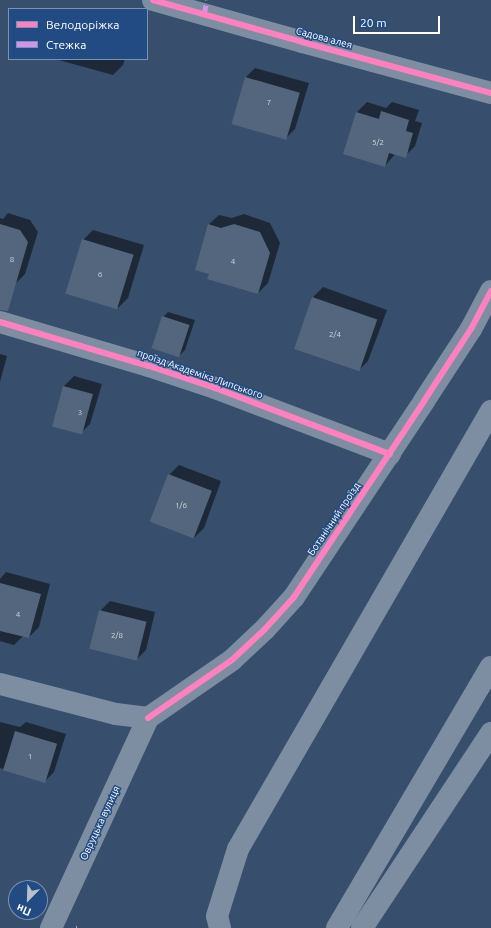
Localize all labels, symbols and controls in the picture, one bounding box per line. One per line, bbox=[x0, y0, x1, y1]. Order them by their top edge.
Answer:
legend bbox=[8, 8, 148, 60]
scale bar bbox=[355, 8, 442, 34]
text: 20 m bbox=[360, 16, 387, 29]
text: Велодоріжка bbox=[46, 18, 120, 31]
street label: Садова алея bbox=[295, 25, 353, 51]
text: Стежка bbox=[46, 38, 86, 51]
house number: 7 bbox=[267, 98, 271, 108]
house number: 5/2 bbox=[372, 138, 384, 148]
house number: 8 bbox=[10, 255, 14, 265]
house number: 4 bbox=[231, 257, 235, 267]
house number: 6 bbox=[98, 270, 102, 280]
house number: 2/4 bbox=[329, 330, 341, 340]
street label: проїзд Академіка Липського bbox=[135, 347, 265, 401]
house number: 3 bbox=[78, 408, 82, 418]
street label: Ботанічний проїзд bbox=[305, 480, 363, 558]
house number: 1/6 bbox=[175, 501, 187, 511]
house number: 4 bbox=[16, 610, 20, 620]
house number: 2/8 bbox=[111, 631, 123, 641]
house number: 1 bbox=[28, 752, 32, 762]
street label: Овруцька вулиця bbox=[78, 784, 122, 862]
north arrow bbox=[8, 880, 48, 920]
text: Пн bbox=[15, 902, 33, 918]

